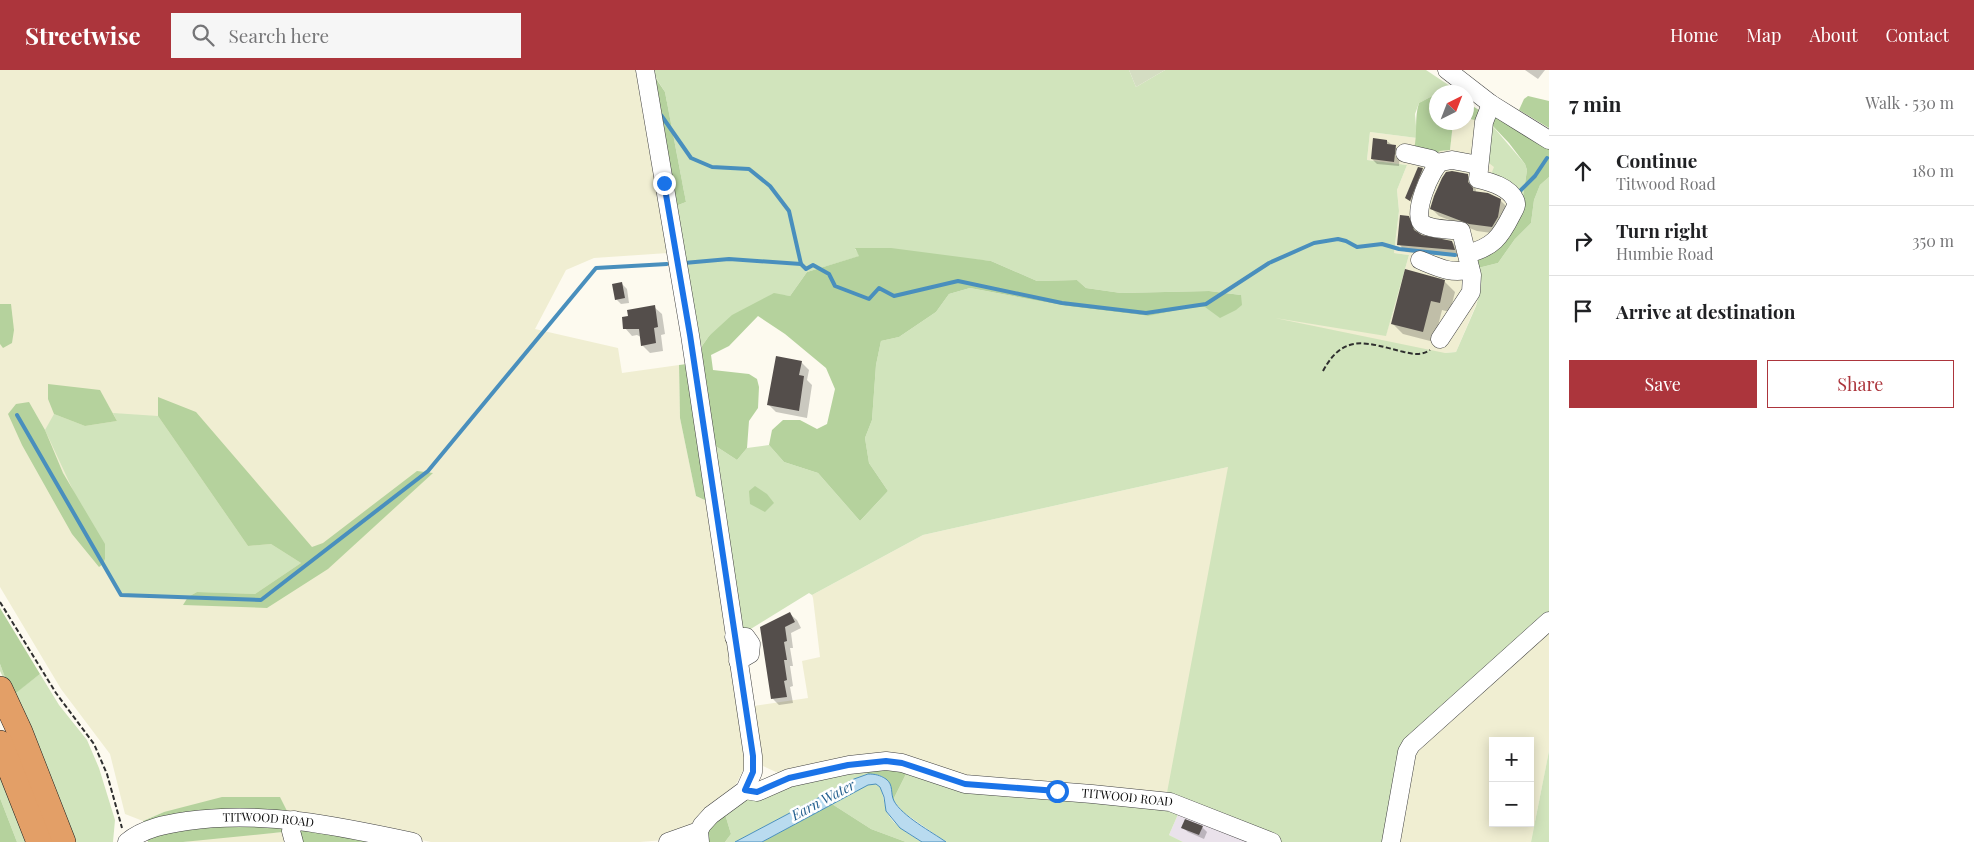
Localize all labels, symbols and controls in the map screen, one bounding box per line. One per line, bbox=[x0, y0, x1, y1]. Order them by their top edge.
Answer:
search box bbox=[171, 13, 521, 58]
text: Streetwise bbox=[25, 19, 141, 51]
icon: search bbox=[189, 21, 217, 49]
text: Search here bbox=[229, 22, 329, 48]
text: Home bbox=[1670, 23, 1718, 47]
text: Map bbox=[1746, 23, 1781, 47]
text: About bbox=[1809, 23, 1858, 47]
text: Contact bbox=[1886, 23, 1949, 47]
north arrow bbox=[1429, 85, 1474, 130]
text: 7 min bbox=[1569, 89, 1622, 117]
text: Walk · 530 m bbox=[1865, 92, 1954, 113]
text: Continue bbox=[1616, 147, 1697, 173]
icon: ahead bbox=[1569, 157, 1597, 185]
text: 180 m bbox=[1912, 160, 1954, 181]
route end bbox=[653, 172, 676, 195]
text: Titwood Road bbox=[1616, 173, 1716, 194]
text: Turn right bbox=[1616, 217, 1708, 243]
icon: right bbox=[1569, 227, 1597, 255]
text: 350 m bbox=[1912, 230, 1954, 251]
text: Humbie Road bbox=[1616, 243, 1714, 264]
icon: arrive bbox=[1569, 297, 1597, 325]
text: Arrive at destination bbox=[1616, 298, 1796, 324]
button: Save bbox=[1569, 360, 1757, 408]
button: Share bbox=[1767, 360, 1954, 408]
map controls bbox=[1489, 737, 1534, 827]
button: + bbox=[1489, 737, 1534, 782]
water label: Earn Water bbox=[787, 774, 859, 825]
route start bbox=[1046, 780, 1069, 803]
button: − bbox=[1489, 782, 1534, 827]
street label: TITWOOD ROAD bbox=[1081, 784, 1174, 809]
street label: TITWOOD ROAD bbox=[222, 808, 315, 830]

